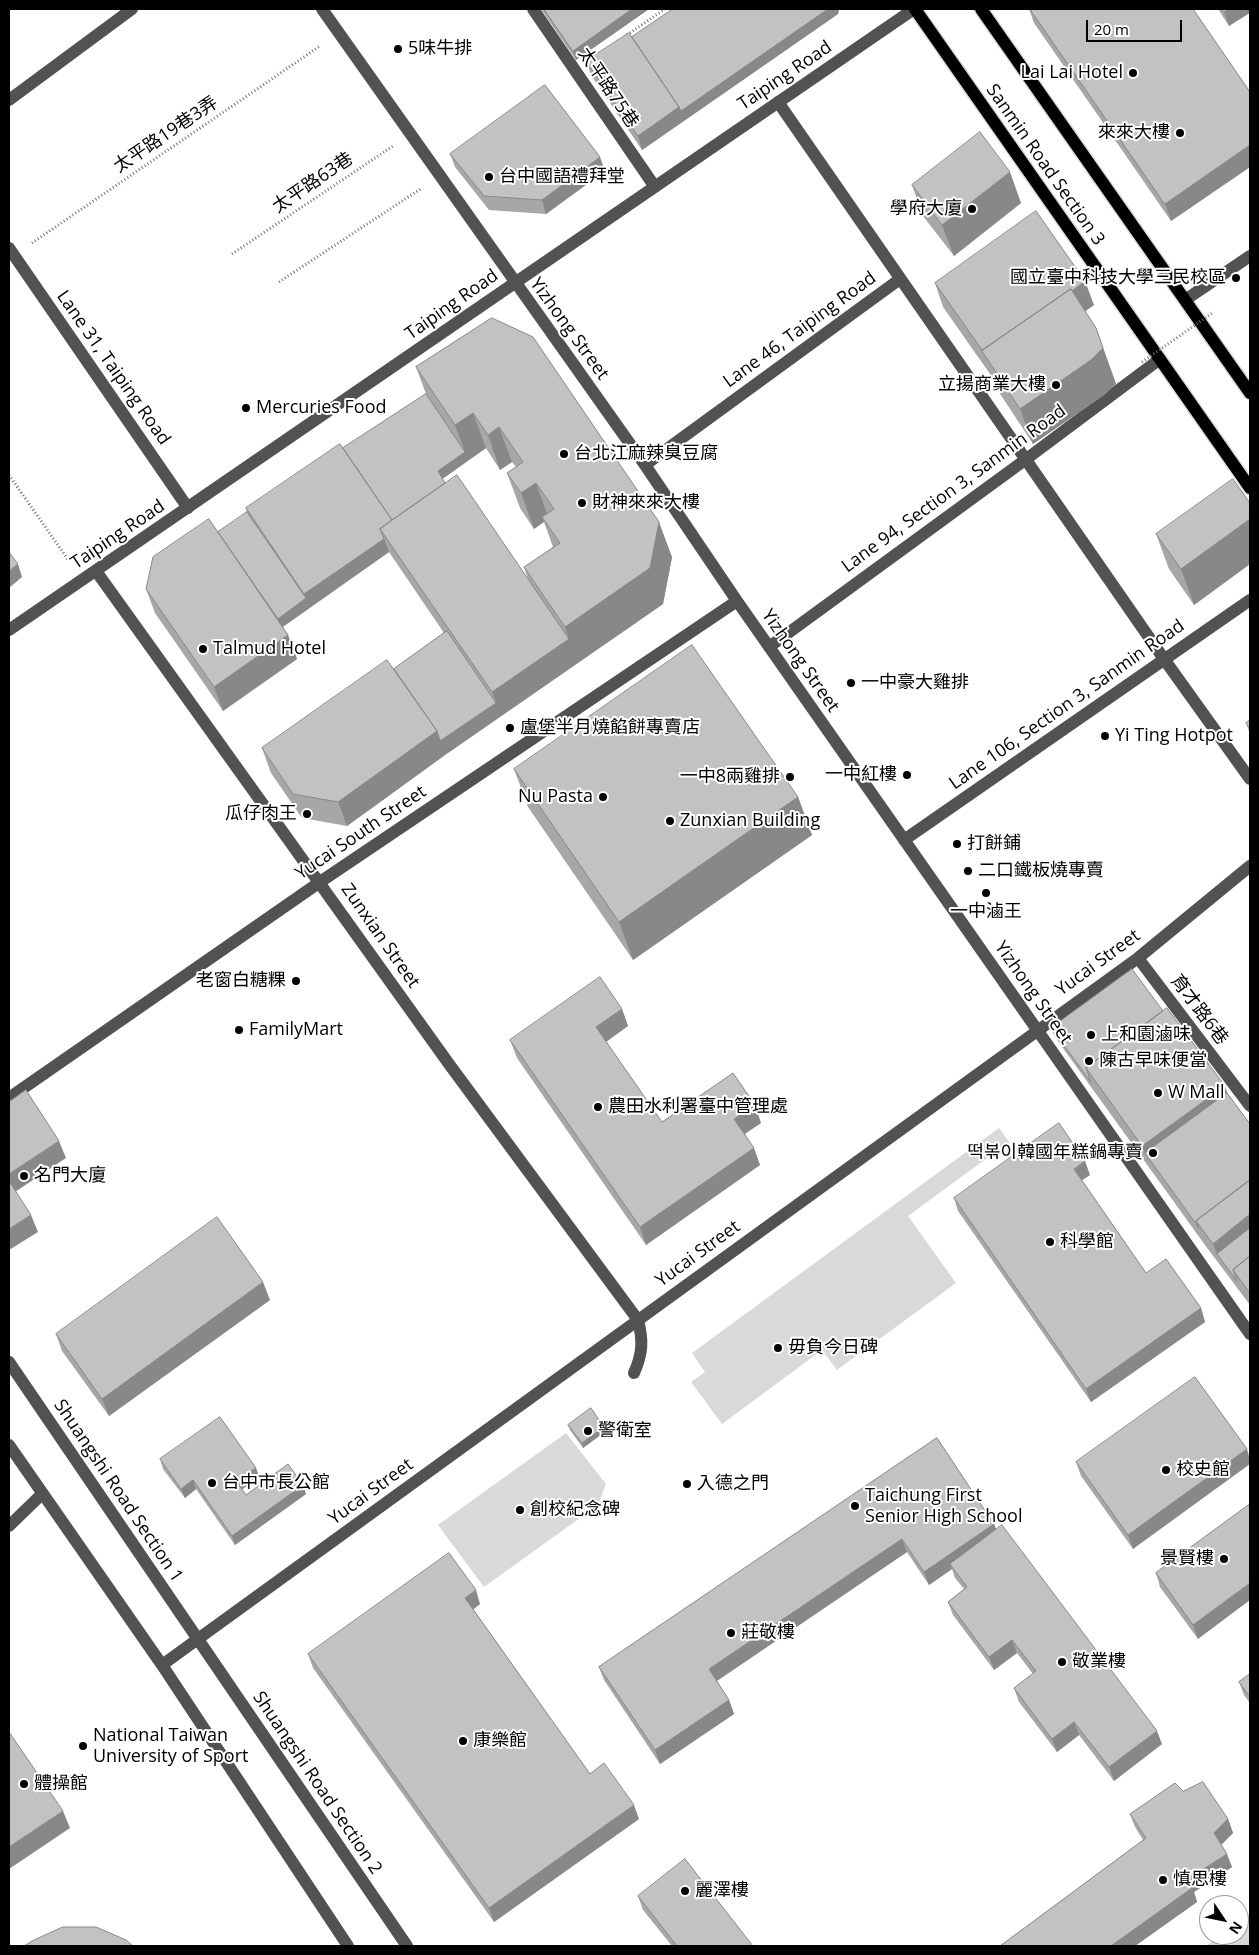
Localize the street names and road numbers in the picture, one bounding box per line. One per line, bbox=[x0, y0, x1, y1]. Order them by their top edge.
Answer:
street label: Taiping Road bbox=[734, 37, 836, 115]
street label: 太平路75巷 bbox=[573, 44, 643, 132]
street label: Sanmin Road Section 3 bbox=[981, 80, 1109, 250]
street label: 太平路19巷3弄 bbox=[110, 92, 222, 178]
street label: 太平路63巷 bbox=[269, 148, 357, 218]
street label: Taiping Road bbox=[401, 265, 503, 345]
street label: Lane 46, Taiping Road bbox=[719, 267, 881, 393]
street label: Yizhong Street bbox=[525, 274, 613, 384]
street label: Lane 31, Taiping Road bbox=[52, 287, 174, 449]
street label: Lane 94, Section 3, Sanmin Road bbox=[838, 400, 1070, 578]
street label: Taiping Road bbox=[67, 496, 169, 574]
street label: Yizhong Street bbox=[757, 605, 843, 717]
street label: Lane 106, Section 3, Sanmin Road bbox=[945, 615, 1189, 795]
street label: Yucai South Street bbox=[292, 781, 430, 885]
street label: Zunxian Street bbox=[336, 880, 424, 992]
street label: Yucai Street bbox=[1052, 925, 1144, 1001]
street label: Yizhong Street bbox=[990, 937, 1076, 1049]
street label: 育才路6巷 bbox=[1166, 971, 1232, 1049]
street label: Yucai Street bbox=[652, 1216, 744, 1292]
street label: Shuangshi Road Section 1 bbox=[49, 1396, 187, 1586]
street label: Yucai Street bbox=[325, 1454, 417, 1530]
street label: Shuangshi Road Section 2 bbox=[248, 1688, 386, 1878]

